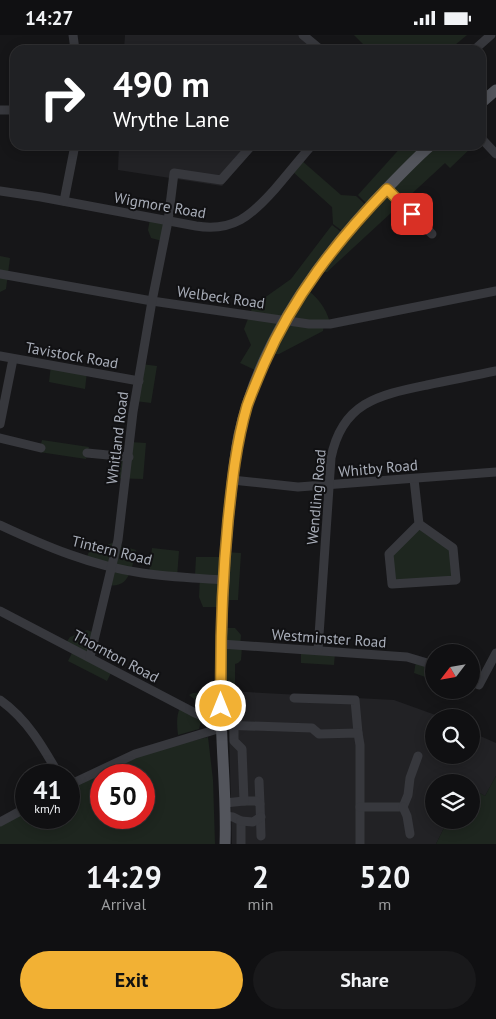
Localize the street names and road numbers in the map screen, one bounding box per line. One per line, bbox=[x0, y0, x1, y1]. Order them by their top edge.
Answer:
street label: Wigmore Road bbox=[112, 188, 208, 222]
street label: Welbeck Road bbox=[176, 281, 266, 313]
street label: Tavistock Road bbox=[24, 337, 120, 373]
street label: Whitland Road bbox=[102, 390, 132, 486]
street label: Wendling Road bbox=[302, 448, 330, 546]
street label: Whitby Road bbox=[337, 455, 419, 481]
street label: Tintern Road bbox=[70, 531, 154, 569]
street label: Thornton Road bbox=[70, 625, 162, 687]
street label: Westminster Road bbox=[271, 625, 387, 651]

